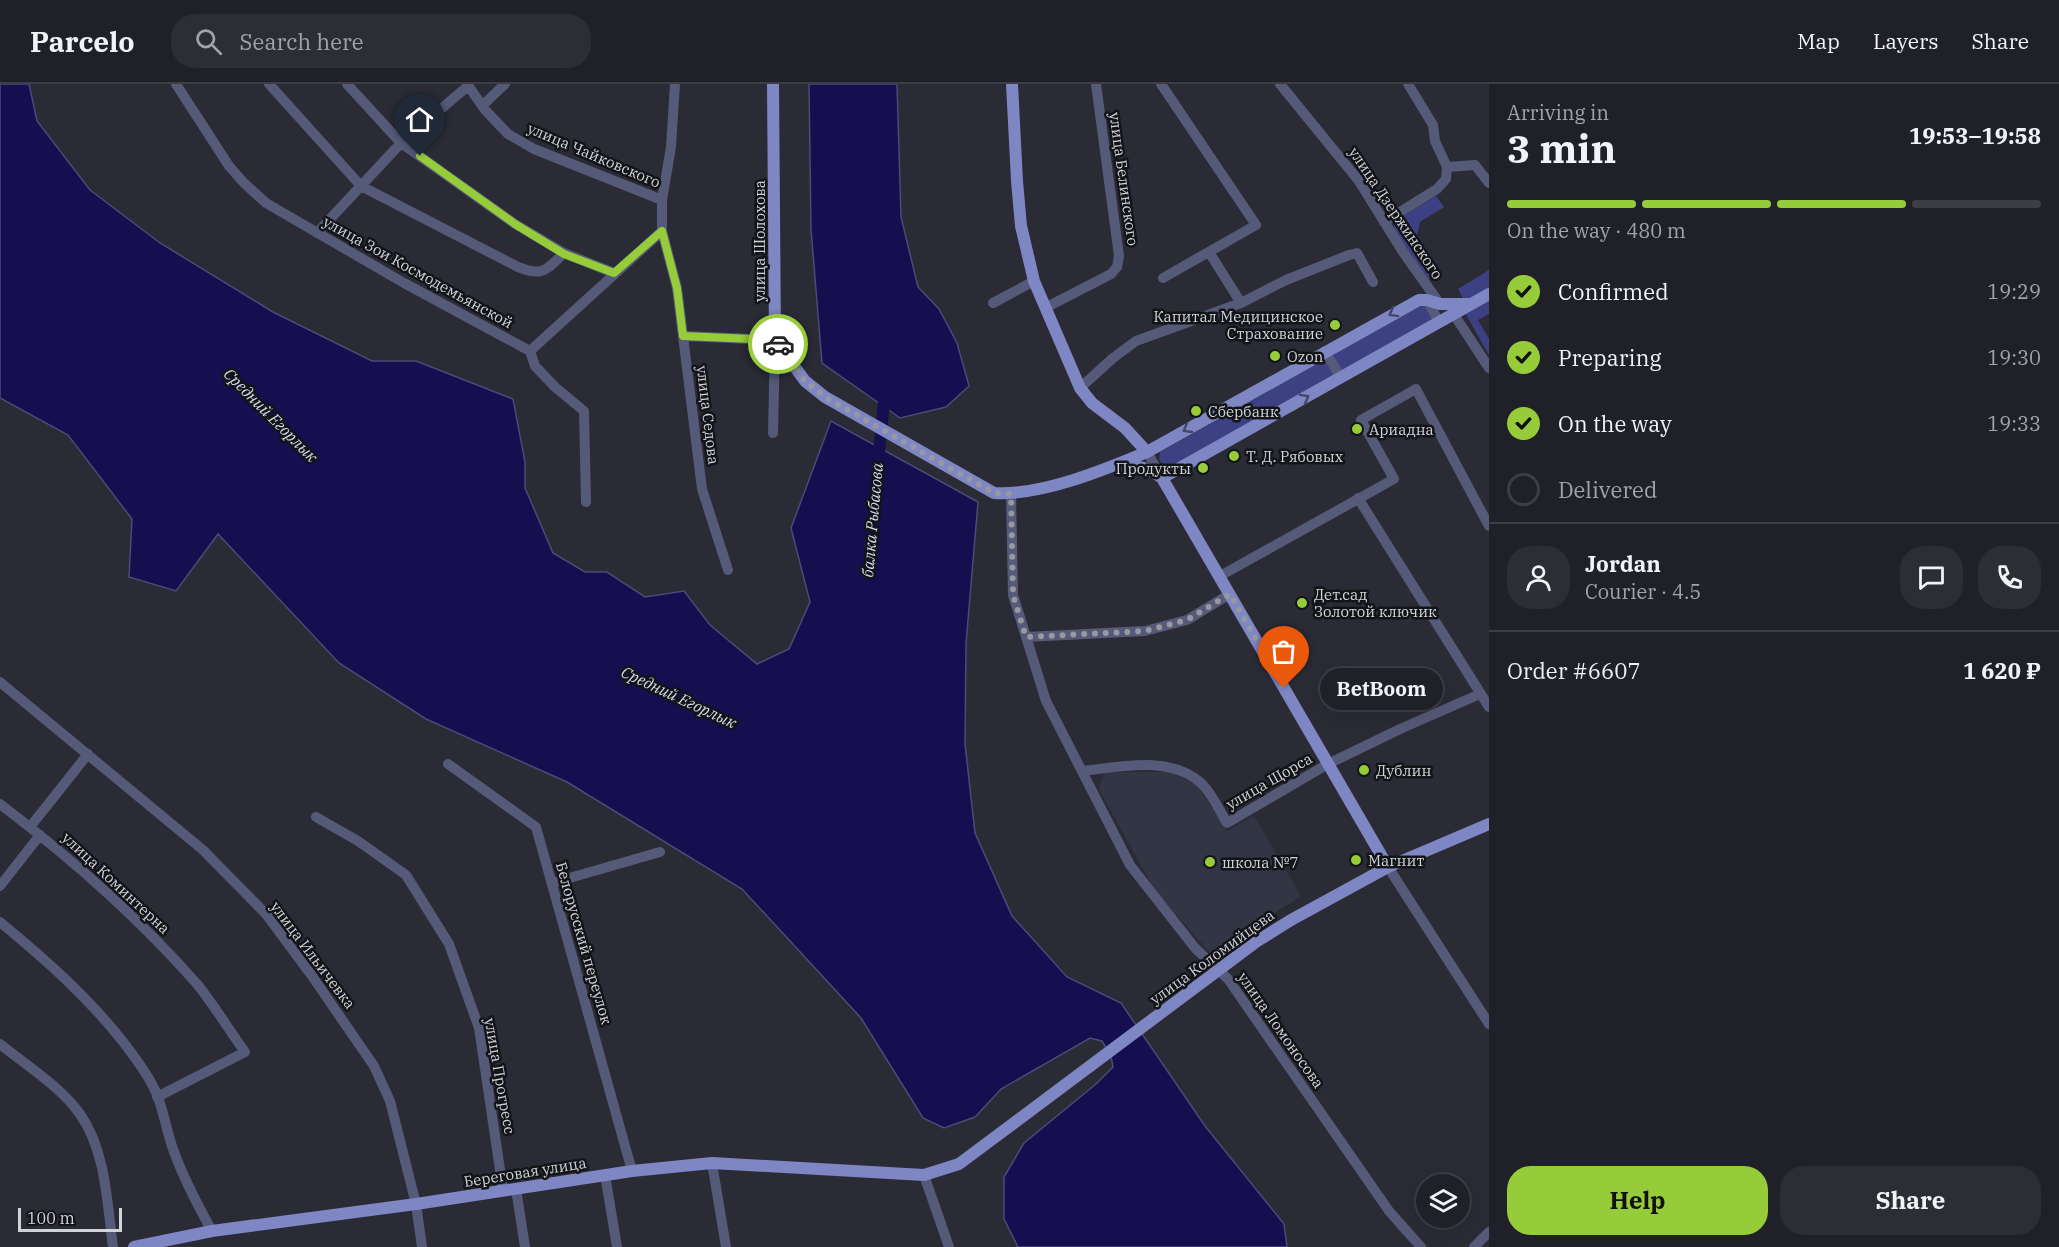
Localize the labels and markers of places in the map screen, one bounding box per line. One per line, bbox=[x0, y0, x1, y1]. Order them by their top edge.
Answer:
pin bbox=[394, 94, 445, 156]
place label: Капитал Медицинское Страхование bbox=[1153, 307, 1323, 343]
marker: Капитал Медицинское Страхование bbox=[1328, 318, 1342, 332]
place label: Ozon bbox=[1287, 347, 1324, 366]
marker: Ozon bbox=[1268, 349, 1282, 363]
place label: Сбербанк bbox=[1208, 402, 1279, 421]
marker: Сбербанк bbox=[1189, 404, 1203, 418]
place label: Ариадна bbox=[1369, 420, 1434, 439]
marker: Ариадна bbox=[1350, 422, 1364, 436]
place label: Т. Д. Рябовых bbox=[1246, 447, 1343, 466]
marker: Т. Д. Рябовых bbox=[1227, 449, 1241, 463]
place label: Продукты bbox=[1116, 459, 1191, 478]
marker: Продукты bbox=[1196, 461, 1210, 475]
place label: Дет.сад Золотой ключик bbox=[1314, 585, 1437, 621]
marker: Дет.сад Золотой ключик bbox=[1295, 596, 1309, 610]
pin bbox=[1258, 626, 1309, 688]
callout: BetBoom bbox=[1320, 667, 1443, 709]
place label: Дублин bbox=[1376, 761, 1431, 780]
marker: Дублин bbox=[1357, 763, 1371, 777]
place label: Магнит bbox=[1368, 851, 1424, 870]
place label: школа №7 bbox=[1222, 853, 1299, 872]
marker: Магнит bbox=[1349, 853, 1363, 867]
marker: школа №7 bbox=[1203, 855, 1217, 869]

